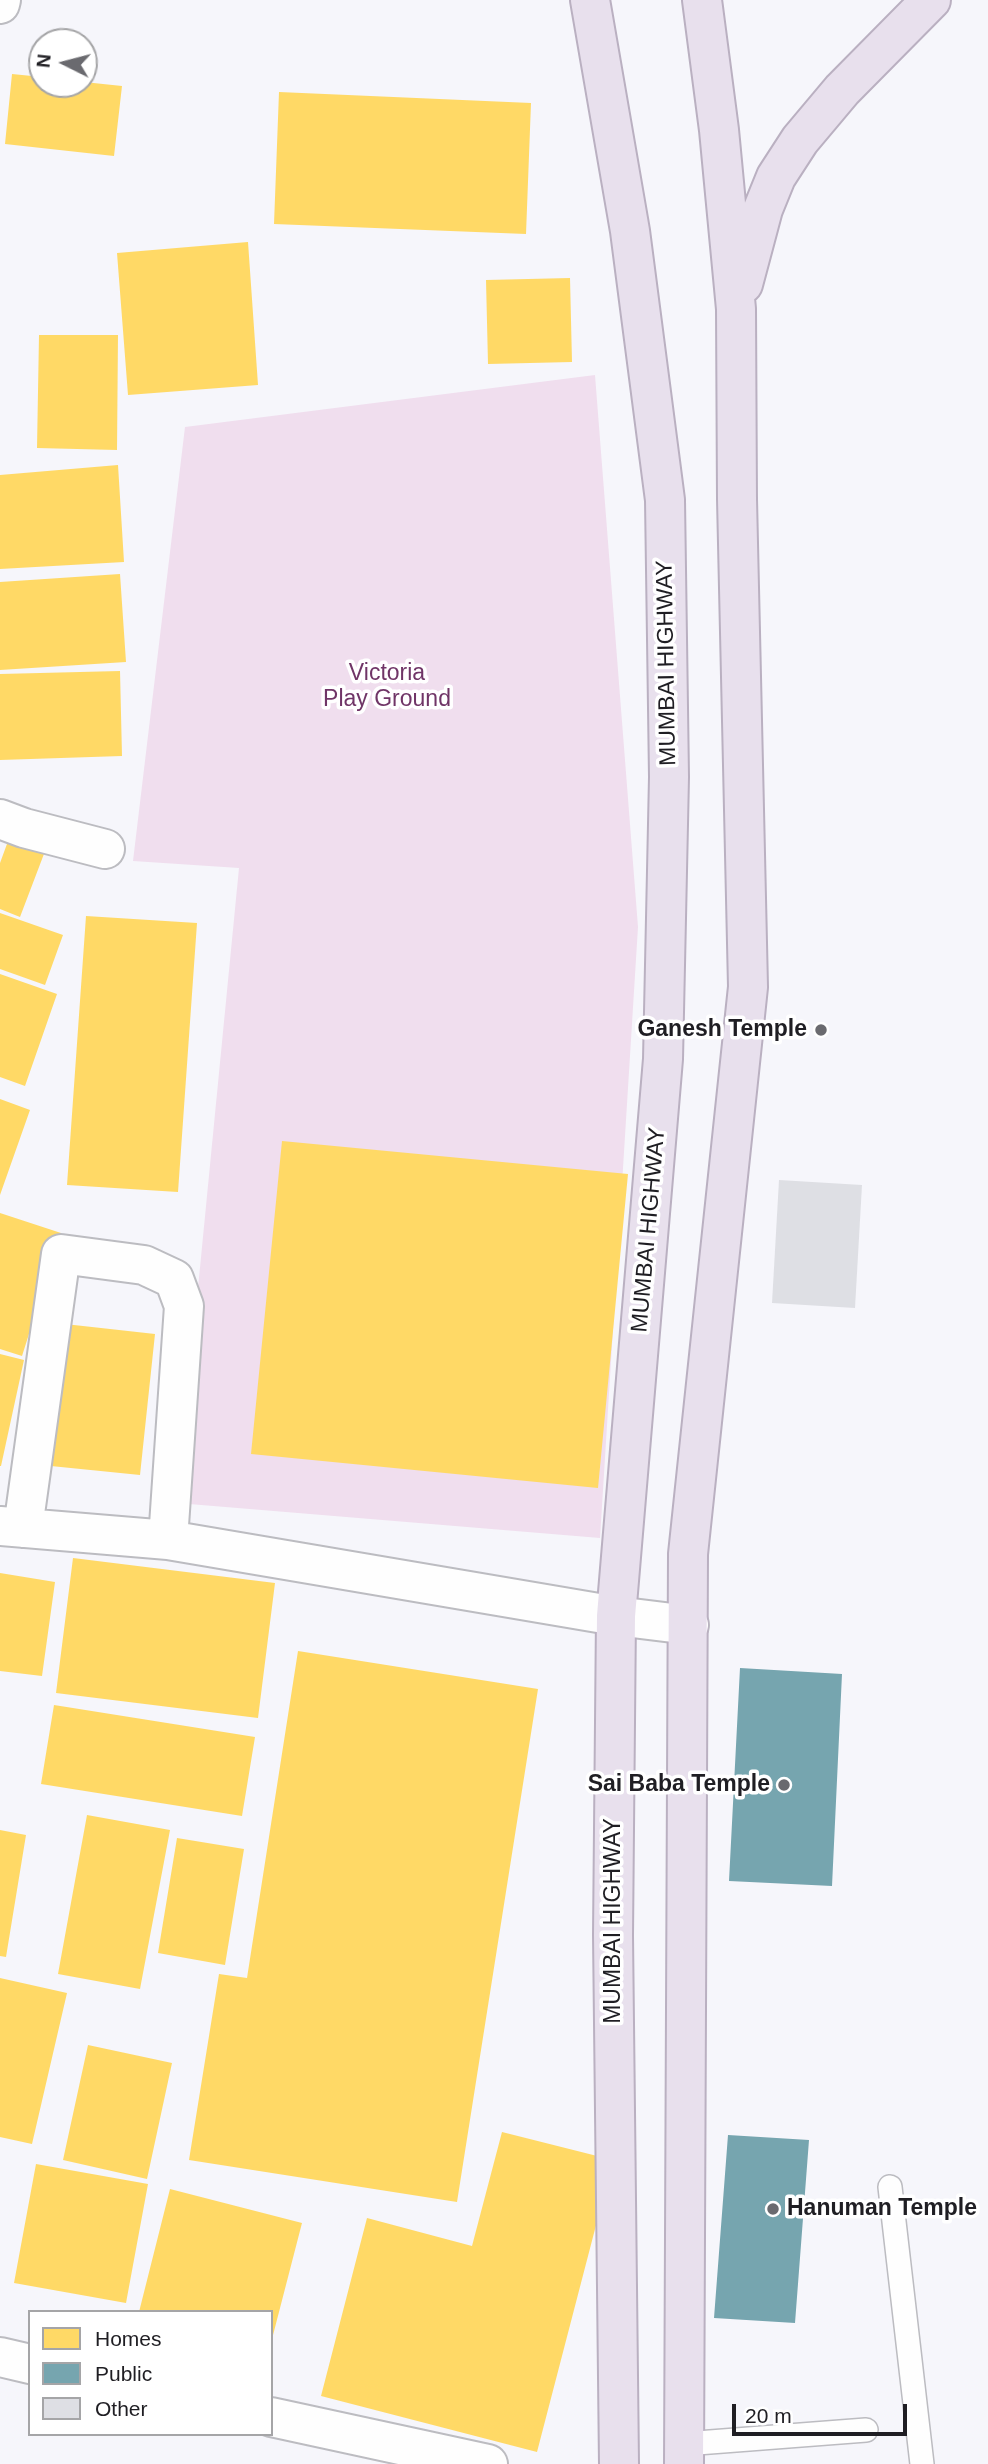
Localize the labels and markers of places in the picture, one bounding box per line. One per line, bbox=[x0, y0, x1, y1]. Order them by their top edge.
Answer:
place label: Ganesh Temple bbox=[637, 1016, 807, 1044]
marker: Ganesh Temple bbox=[813, 1022, 829, 1038]
place label: Sai Baba Temple bbox=[588, 1771, 770, 1799]
marker: Sai Baba Temple bbox=[776, 1777, 792, 1793]
place label: Hanuman Temple bbox=[787, 2195, 977, 2223]
marker: Hanuman Temple bbox=[765, 2201, 781, 2217]

